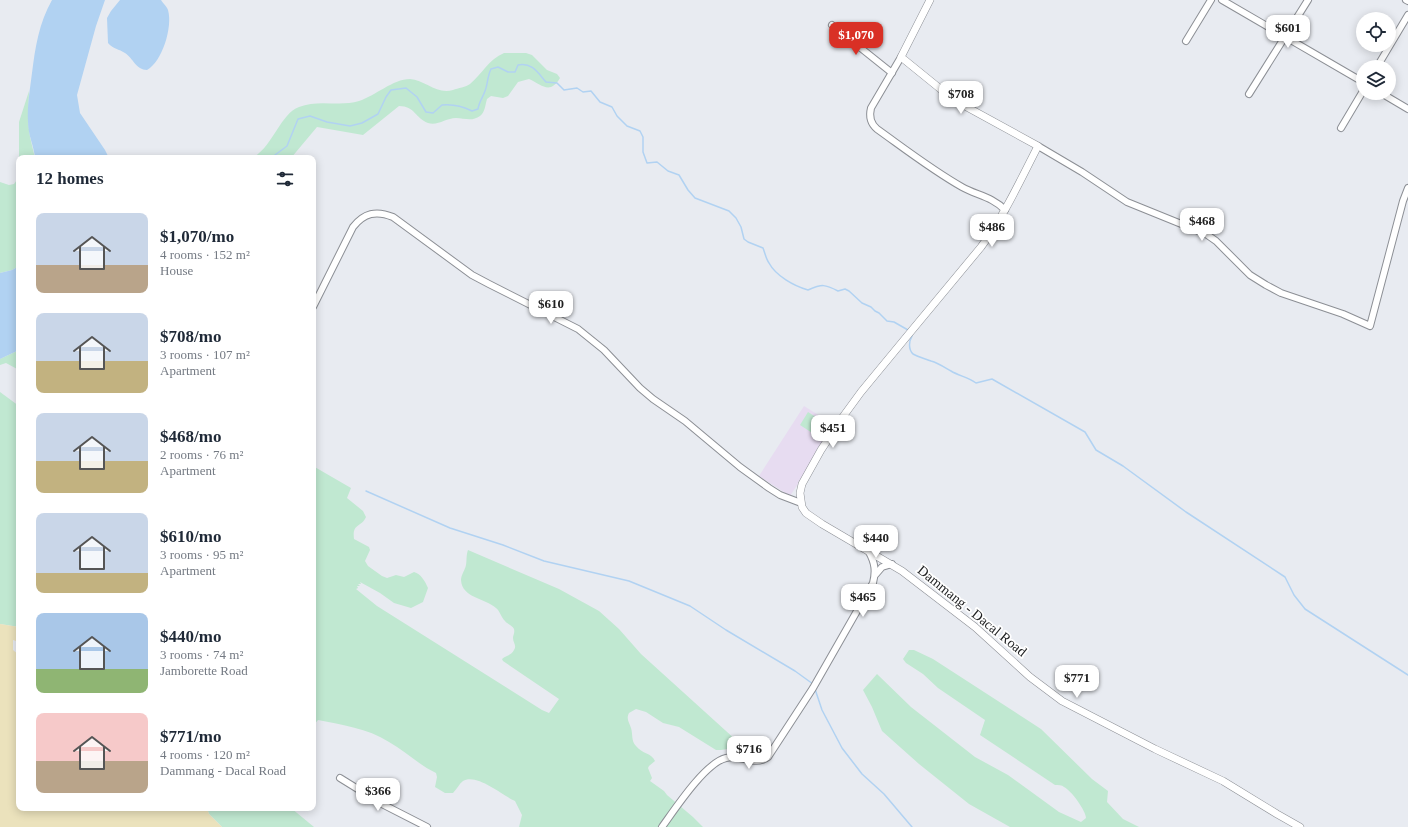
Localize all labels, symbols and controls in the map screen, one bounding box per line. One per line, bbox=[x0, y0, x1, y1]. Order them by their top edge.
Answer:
map controls bbox=[1356, 12, 1396, 100]
button: locate bbox=[1356, 12, 1396, 52]
pin: $601 bbox=[1264, 15, 1312, 49]
text: $601 bbox=[1275, 20, 1301, 35]
pin: $1,070 bbox=[823, 22, 889, 56]
text: $1,070 bbox=[838, 27, 874, 42]
button: layers bbox=[1356, 60, 1396, 100]
pin: $708 bbox=[937, 81, 985, 115]
text: $708 bbox=[948, 86, 974, 101]
icon: filters bbox=[274, 168, 296, 190]
text: 12 homes bbox=[36, 169, 104, 188]
pin: $468 bbox=[1178, 208, 1226, 242]
text: $468 bbox=[1189, 213, 1215, 228]
pin: $486 bbox=[968, 214, 1016, 248]
text: $486 bbox=[979, 219, 1005, 234]
text: $1,070/mo bbox=[160, 227, 234, 246]
icon: home bbox=[68, 229, 116, 277]
text: 4 rooms · 152 m² bbox=[160, 247, 250, 262]
text: House bbox=[160, 263, 193, 278]
pin: $610 bbox=[527, 291, 575, 325]
text: $610 bbox=[538, 296, 564, 311]
text: $708/mo bbox=[160, 327, 221, 346]
icon: home bbox=[68, 329, 116, 377]
text: 3 rooms · 107 m² bbox=[160, 347, 250, 362]
text: Apartment bbox=[160, 363, 216, 378]
pin: $451 bbox=[809, 415, 857, 449]
text: $451 bbox=[820, 420, 846, 435]
text: $468/mo bbox=[160, 427, 221, 446]
icon: home bbox=[68, 429, 116, 477]
text: 2 rooms · 76 m² bbox=[160, 447, 243, 462]
text: Apartment bbox=[160, 463, 216, 478]
pin: $440 bbox=[852, 525, 900, 559]
text: $610/mo bbox=[160, 527, 221, 546]
icon: home bbox=[68, 529, 116, 577]
text: $440 bbox=[863, 530, 889, 545]
text: 3 rooms · 95 m² bbox=[160, 547, 243, 562]
street label: Dammang - Dacal Road bbox=[915, 562, 1029, 660]
text: Apartment bbox=[160, 563, 216, 578]
pin: $465 bbox=[839, 584, 887, 618]
text: $465 bbox=[850, 589, 876, 604]
text: $440/mo bbox=[160, 627, 221, 646]
icon: home bbox=[68, 629, 116, 677]
text: 3 rooms · 74 m² bbox=[160, 647, 243, 662]
text: Jamborette Road bbox=[160, 663, 248, 678]
pin: $771 bbox=[1053, 665, 1101, 699]
text: $771 bbox=[1064, 670, 1090, 685]
text: $771/mo bbox=[160, 727, 221, 746]
icon: home bbox=[68, 729, 116, 777]
pin: $716 bbox=[725, 736, 773, 770]
text: $716 bbox=[736, 741, 762, 756]
text: 4 rooms · 120 m² bbox=[160, 747, 250, 762]
text: Dammang - Dacal Road bbox=[160, 763, 286, 778]
pin: $366 bbox=[354, 778, 402, 812]
text: $366 bbox=[365, 783, 391, 798]

